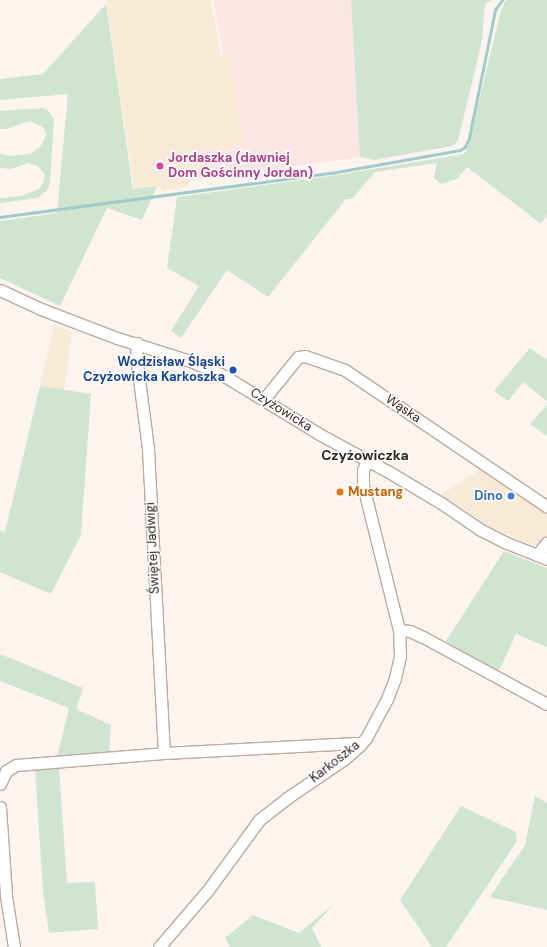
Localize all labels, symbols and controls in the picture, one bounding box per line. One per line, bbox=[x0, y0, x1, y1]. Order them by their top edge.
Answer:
place label: Jordaszka (dawniej Dom Gościnny Jordan) bbox=[168, 151, 313, 182]
marker: Jordaszka (dawniej Dom Gościnny Jordan) bbox=[155, 161, 165, 171]
place label: Wodzisław Śląski Czyżowicka Karkoszka bbox=[83, 355, 225, 386]
marker: Wodzisław Śląski Czyżowicka Karkoszka bbox=[228, 365, 238, 375]
street label: Czyżowicka bbox=[247, 385, 315, 435]
street label: Wąska bbox=[382, 392, 424, 426]
district label: Czyżowiczka bbox=[321, 447, 409, 463]
place label: Mustang bbox=[348, 484, 403, 500]
marker: Mustang bbox=[335, 487, 345, 497]
place label: Dino bbox=[474, 488, 503, 504]
marker: Dino bbox=[506, 491, 516, 501]
street label: Świętej Jadwigi bbox=[143, 502, 163, 594]
street label: Karkoszka bbox=[307, 738, 363, 786]

